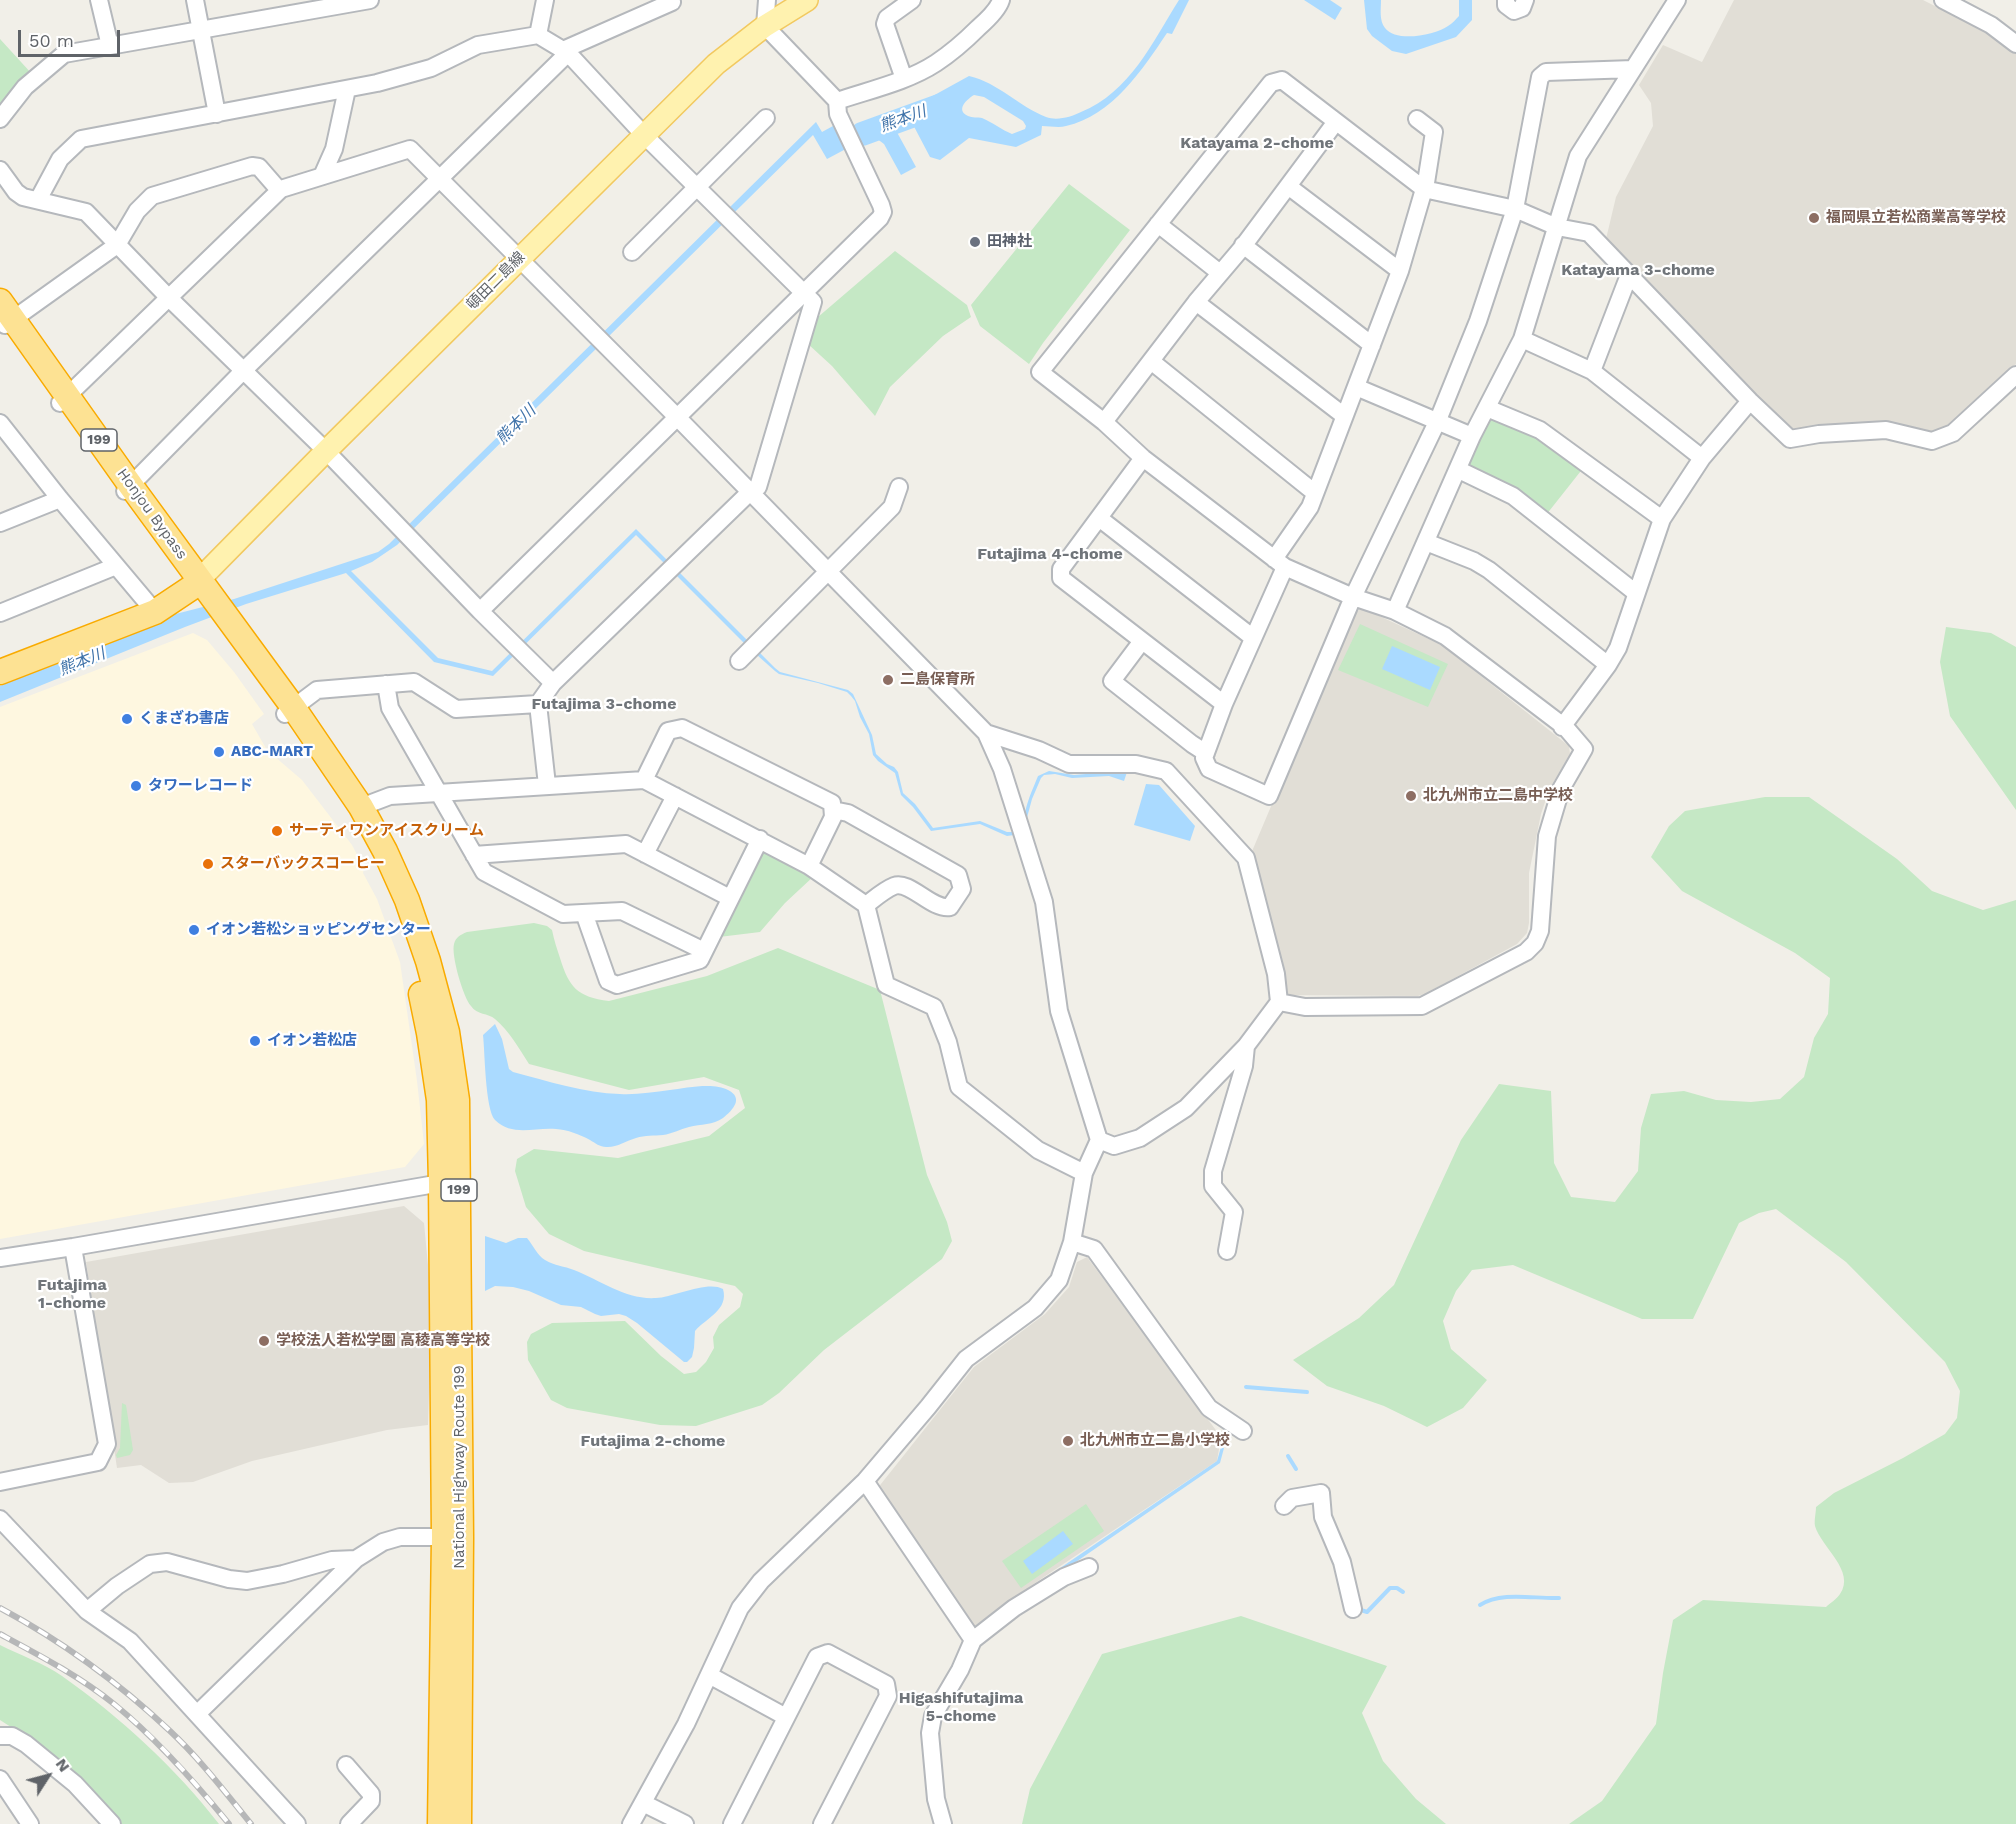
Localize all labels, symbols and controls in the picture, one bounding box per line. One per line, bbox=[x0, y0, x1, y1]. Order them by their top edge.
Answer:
scale bar bbox=[21, 18, 123, 56]
text: 50 m bbox=[29, 30, 74, 51]
water label: 熊本川 bbox=[877, 102, 929, 136]
district label: Katayama 2-chome bbox=[1180, 133, 1334, 153]
place label: 福岡県立若松商業高等学校 bbox=[1826, 209, 2006, 227]
marker: 福岡県立若松商業高等学校 bbox=[1807, 211, 1821, 225]
place label: 田神社 bbox=[987, 233, 1032, 251]
marker: 田神社 bbox=[968, 235, 982, 249]
street label: 頓田二島線 bbox=[463, 248, 529, 314]
district label: Katayama 3-chome bbox=[1561, 260, 1715, 280]
water label: 熊本川 bbox=[492, 401, 540, 449]
road number: 199 bbox=[81, 429, 117, 451]
street label: Honjou Bypass bbox=[113, 465, 191, 563]
district label: Futajima 4-chome bbox=[977, 544, 1123, 564]
water label: 熊本川 bbox=[56, 644, 108, 680]
place label: 二島保育所 bbox=[900, 671, 975, 689]
marker: 二島保育所 bbox=[881, 673, 895, 687]
district label: Futajima 3-chome bbox=[532, 694, 676, 714]
place label: くまざわ書店 bbox=[139, 710, 229, 728]
marker: くまざわ書店 bbox=[120, 712, 134, 726]
place label: ABC-MART bbox=[231, 743, 313, 761]
marker: ABC-MART bbox=[212, 745, 226, 759]
place label: タワーレコード bbox=[148, 777, 253, 795]
marker: タワーレコード bbox=[129, 779, 143, 793]
place label: 北九州市立二島中学校 bbox=[1423, 787, 1573, 805]
marker: 北九州市立二島中学校 bbox=[1404, 789, 1418, 803]
place label: サーティワンアイスクリーム bbox=[289, 822, 484, 840]
marker: サーティワンアイスクリーム bbox=[270, 824, 284, 838]
place label: スターバックスコーヒー bbox=[220, 855, 385, 873]
marker: スターバックスコーヒー bbox=[201, 857, 215, 871]
place label: イオン若松ショッピングセンター bbox=[206, 921, 431, 939]
marker: イオン若松ショッピングセンター bbox=[187, 923, 201, 937]
place label: イオン若松店 bbox=[267, 1032, 357, 1050]
marker: イオン若松店 bbox=[248, 1034, 262, 1048]
road number: 199 bbox=[441, 1179, 477, 1201]
district label: Futajima 1-chome bbox=[37, 1275, 107, 1313]
place label: 学校法人若松学園 高稜高等学校 bbox=[276, 1332, 490, 1350]
marker: 学校法人若松学園 高稜高等学校 bbox=[257, 1334, 271, 1348]
street label: National Highway Route 199 bbox=[451, 1365, 469, 1569]
district label: Futajima 2-chome bbox=[581, 1431, 725, 1451]
place label: 北九州市立二島小学校 bbox=[1080, 1432, 1230, 1450]
marker: 北九州市立二島小学校 bbox=[1061, 1434, 1075, 1448]
district label: Higashifutajima 5-chome bbox=[899, 1688, 1023, 1726]
north arrow bbox=[18, 1746, 78, 1806]
text: N bbox=[52, 1755, 74, 1776]

